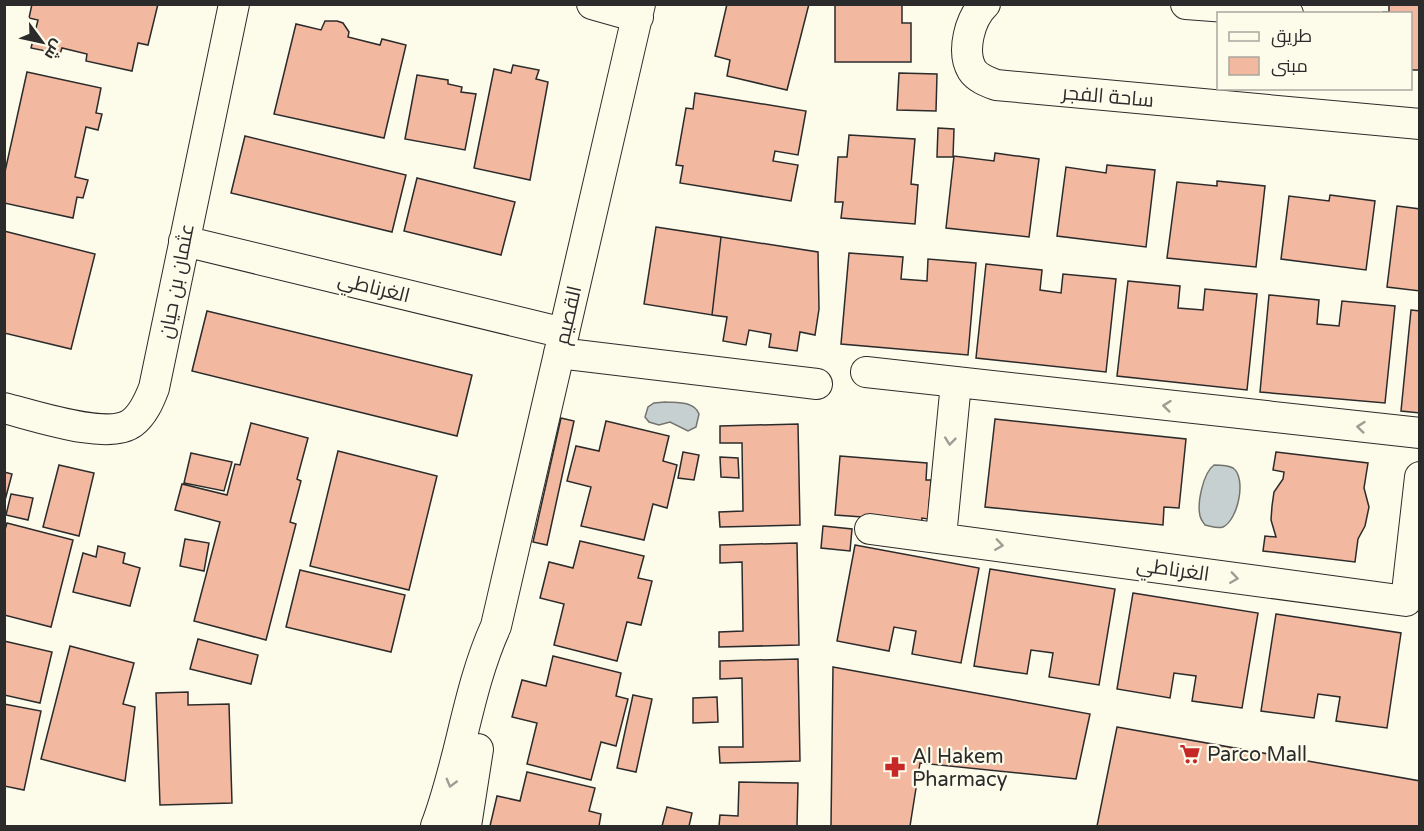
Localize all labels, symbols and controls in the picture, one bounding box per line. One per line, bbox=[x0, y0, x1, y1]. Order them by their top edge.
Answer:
north arrow bbox=[12, 12, 72, 72]
legend bbox=[1217, 12, 1412, 90]
text: طريق bbox=[1271, 25, 1312, 48]
text: ش bbox=[40, 36, 68, 64]
text: مبنى bbox=[1271, 55, 1308, 77]
street label: ساحة الفجر bbox=[1060, 81, 1155, 113]
street label: عثمان بن حيان bbox=[154, 222, 200, 341]
street label: الغرناطي bbox=[335, 267, 412, 311]
street label: القصيم bbox=[551, 283, 588, 347]
one-way arrow bbox=[1163, 400, 1172, 413]
one-way arrow bbox=[1357, 421, 1366, 433]
one-way arrow bbox=[945, 436, 957, 446]
one-way arrow bbox=[994, 539, 1004, 551]
street label: الغرناطي bbox=[1134, 553, 1211, 590]
one-way arrow bbox=[1229, 571, 1238, 583]
supermarket icon: Parco Mall bbox=[1178, 742, 1202, 766]
place label: Parco Mall bbox=[1207, 743, 1307, 767]
place label: Al Hakem Pharmacy bbox=[912, 745, 1008, 792]
pharmacy icon: Al Hakem Pharmacy bbox=[883, 755, 907, 779]
one-way arrow bbox=[445, 777, 458, 787]

